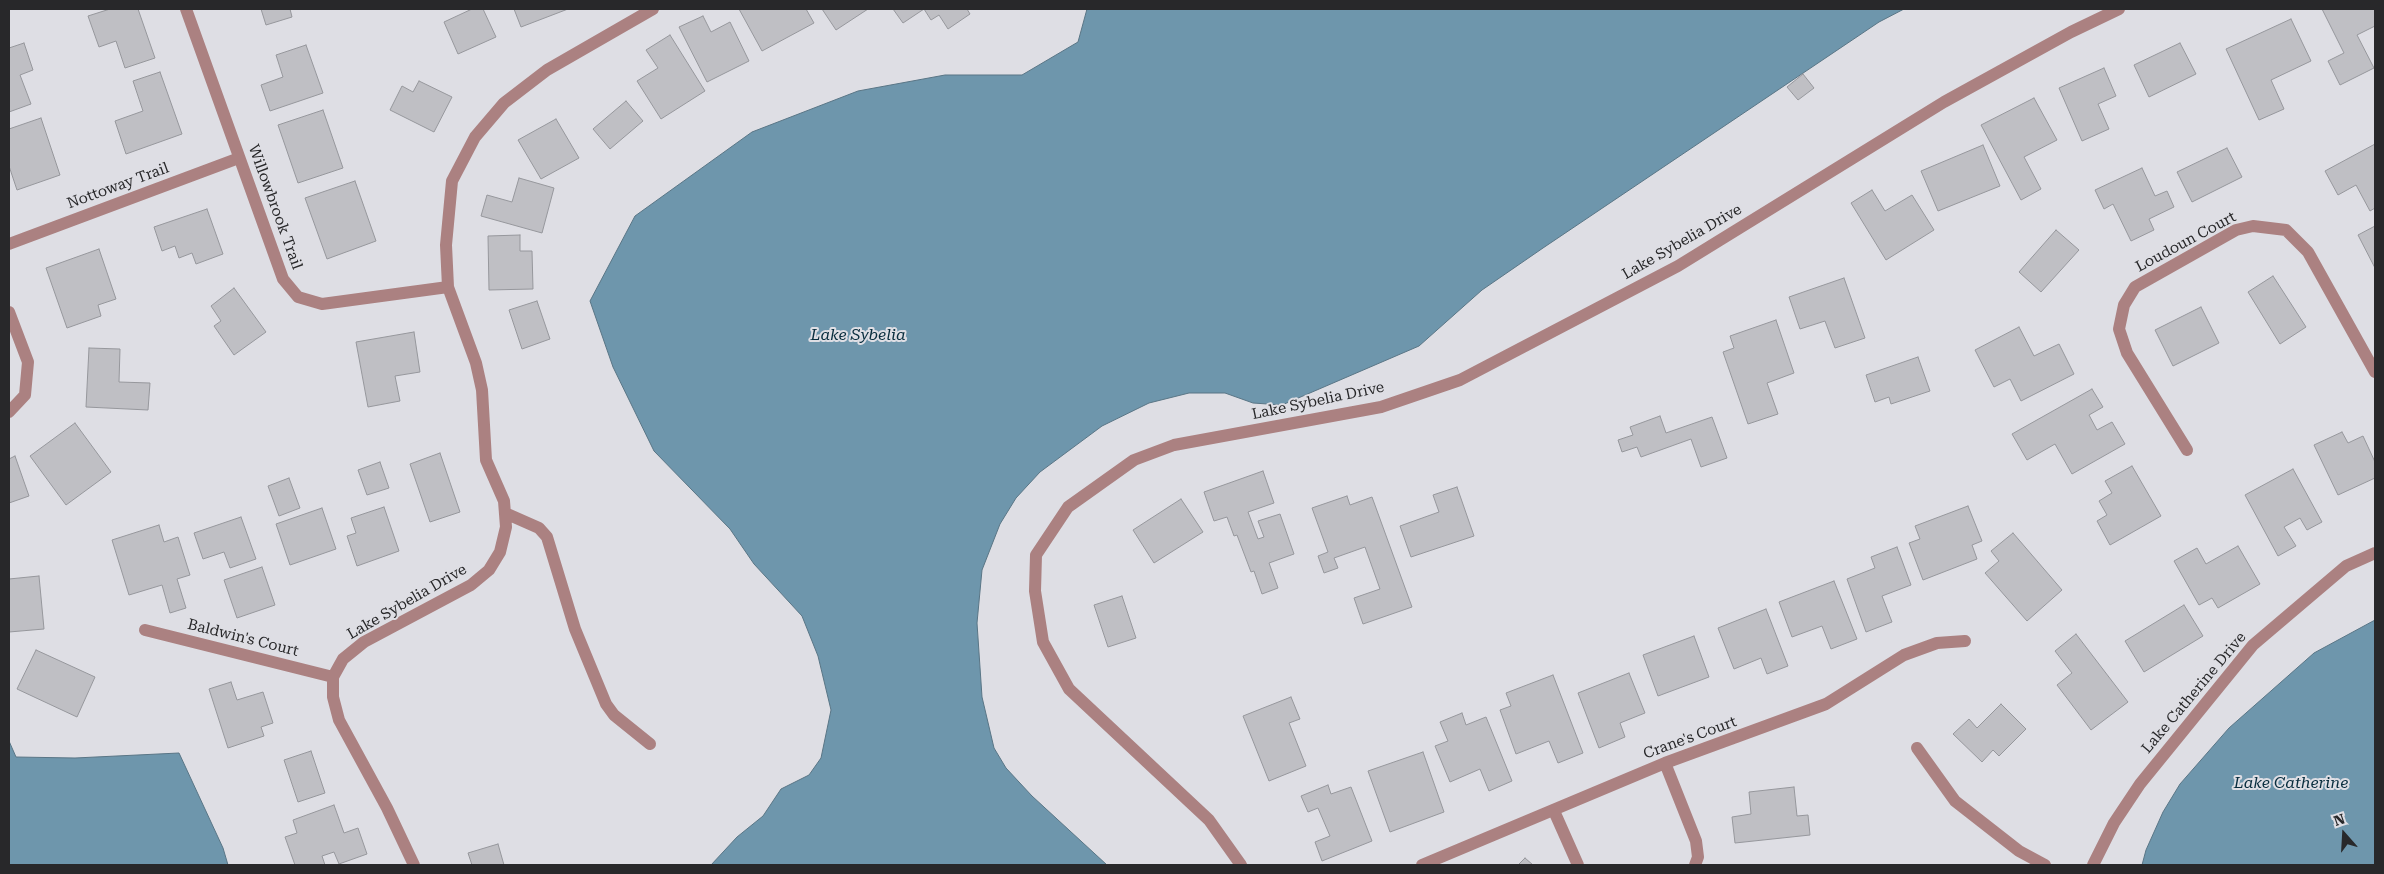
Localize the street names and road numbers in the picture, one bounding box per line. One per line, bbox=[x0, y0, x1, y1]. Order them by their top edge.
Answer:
street label: Willowbrook Trail bbox=[244, 142, 306, 272]
street label: Nottoway Trail bbox=[65, 159, 171, 213]
street label: Lake Sybelia Drive bbox=[1619, 200, 1745, 284]
street label: Loudoun Court bbox=[2133, 208, 2239, 276]
street label: Lake Sybelia Drive bbox=[1250, 378, 1386, 424]
street label: Lake Sybelia Drive bbox=[344, 560, 470, 644]
street label: Baldwin's Court bbox=[186, 616, 300, 660]
street label: Lake Catherine Drive bbox=[2138, 629, 2250, 757]
street label: Crane's Court bbox=[1641, 713, 1739, 763]

